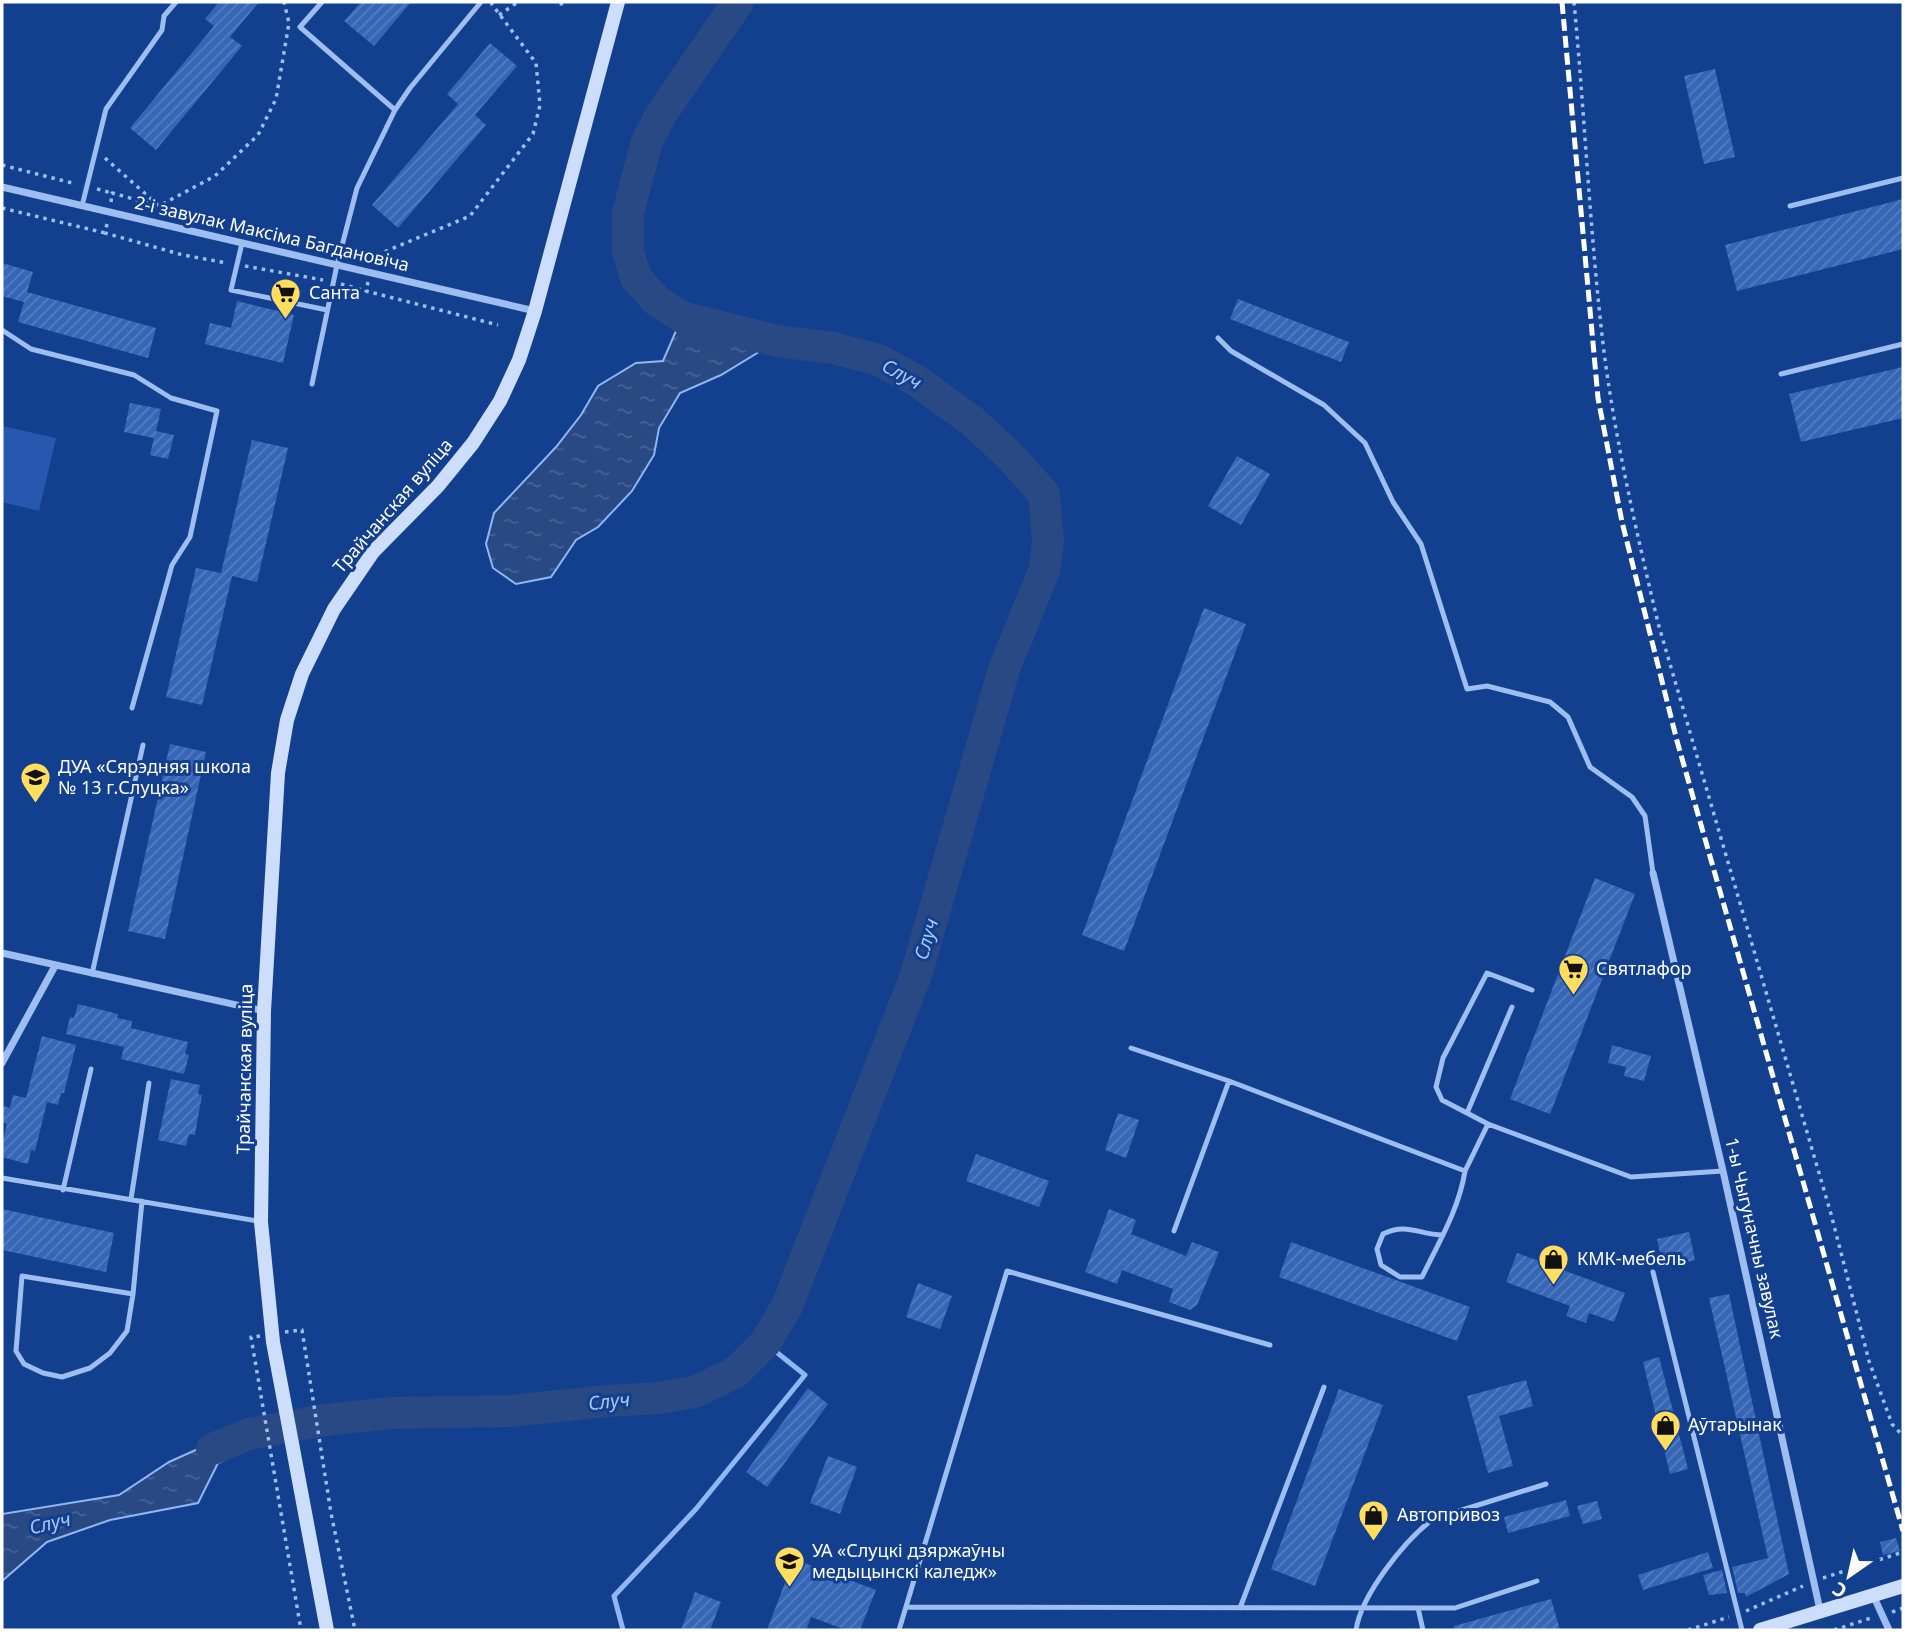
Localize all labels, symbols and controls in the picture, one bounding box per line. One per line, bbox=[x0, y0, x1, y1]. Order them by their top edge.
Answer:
street label: 2-і завулак Максіма Багдановіча bbox=[133, 190, 412, 276]
supermarket icon: Санта bbox=[269, 276, 303, 320]
place label: Санта bbox=[309, 280, 360, 304]
water label: Случ bbox=[878, 353, 927, 396]
street label: Трайчанская вуліца bbox=[327, 433, 457, 578]
place label: ДУА «Сярэдняя школа № 13 г.Слуцка» bbox=[58, 754, 251, 799]
school or university icon: ДУА «Сярэдняя школа № 13 г.Слуцка» bbox=[18, 760, 52, 804]
water label: Случ bbox=[908, 915, 944, 963]
supermarket icon: Святлафор bbox=[1556, 952, 1590, 996]
place label: Святлафор bbox=[1596, 956, 1691, 980]
street label: Трайчанская вуліца bbox=[231, 983, 257, 1155]
street label: 1-ы Чыгуначны завулак bbox=[1720, 1135, 1790, 1341]
shop icon: КМК-мебель bbox=[1537, 1242, 1571, 1286]
place label: КМК-мебель bbox=[1577, 1246, 1686, 1270]
water label: Случ bbox=[587, 1386, 631, 1416]
shop icon: Аўтарынак bbox=[1648, 1408, 1682, 1452]
place label: Аўтарынак bbox=[1688, 1412, 1782, 1436]
shop icon: Автопривоз bbox=[1357, 1498, 1391, 1542]
place label: Автопривоз bbox=[1397, 1502, 1500, 1526]
water label: Случ bbox=[27, 1506, 74, 1540]
place label: УА «Слуцкі дзяржаўны медыцынскі каледж» bbox=[812, 1538, 1005, 1583]
north arrow bbox=[1814, 1541, 1884, 1611]
school or university icon: УА «Слуцкі дзяржаўны медыцынскі каледж» bbox=[772, 1544, 806, 1588]
text: С bbox=[1827, 1576, 1852, 1604]

